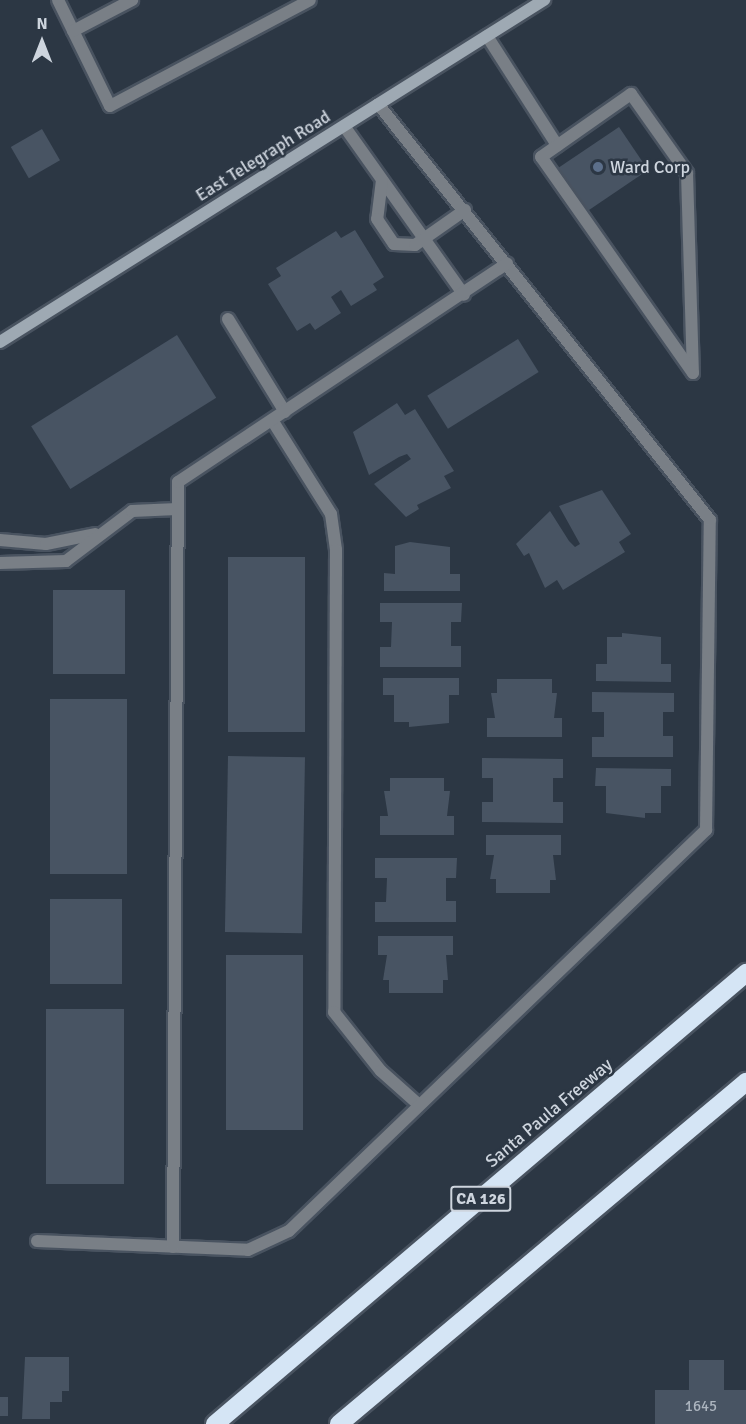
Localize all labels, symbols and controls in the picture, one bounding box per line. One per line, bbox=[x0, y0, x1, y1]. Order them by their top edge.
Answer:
north arrow bbox=[12, 12, 72, 72]
text: N bbox=[36, 14, 48, 34]
street label: East Telegraph Road bbox=[192, 106, 334, 206]
place label: Ward Corp bbox=[610, 156, 690, 178]
marker: Ward Corp bbox=[591, 160, 605, 174]
street label: Santa Paula Freeway bbox=[481, 1054, 617, 1172]
road number: CA 126 bbox=[450, 1186, 512, 1212]
house number: 1645 bbox=[685, 1398, 717, 1416]

